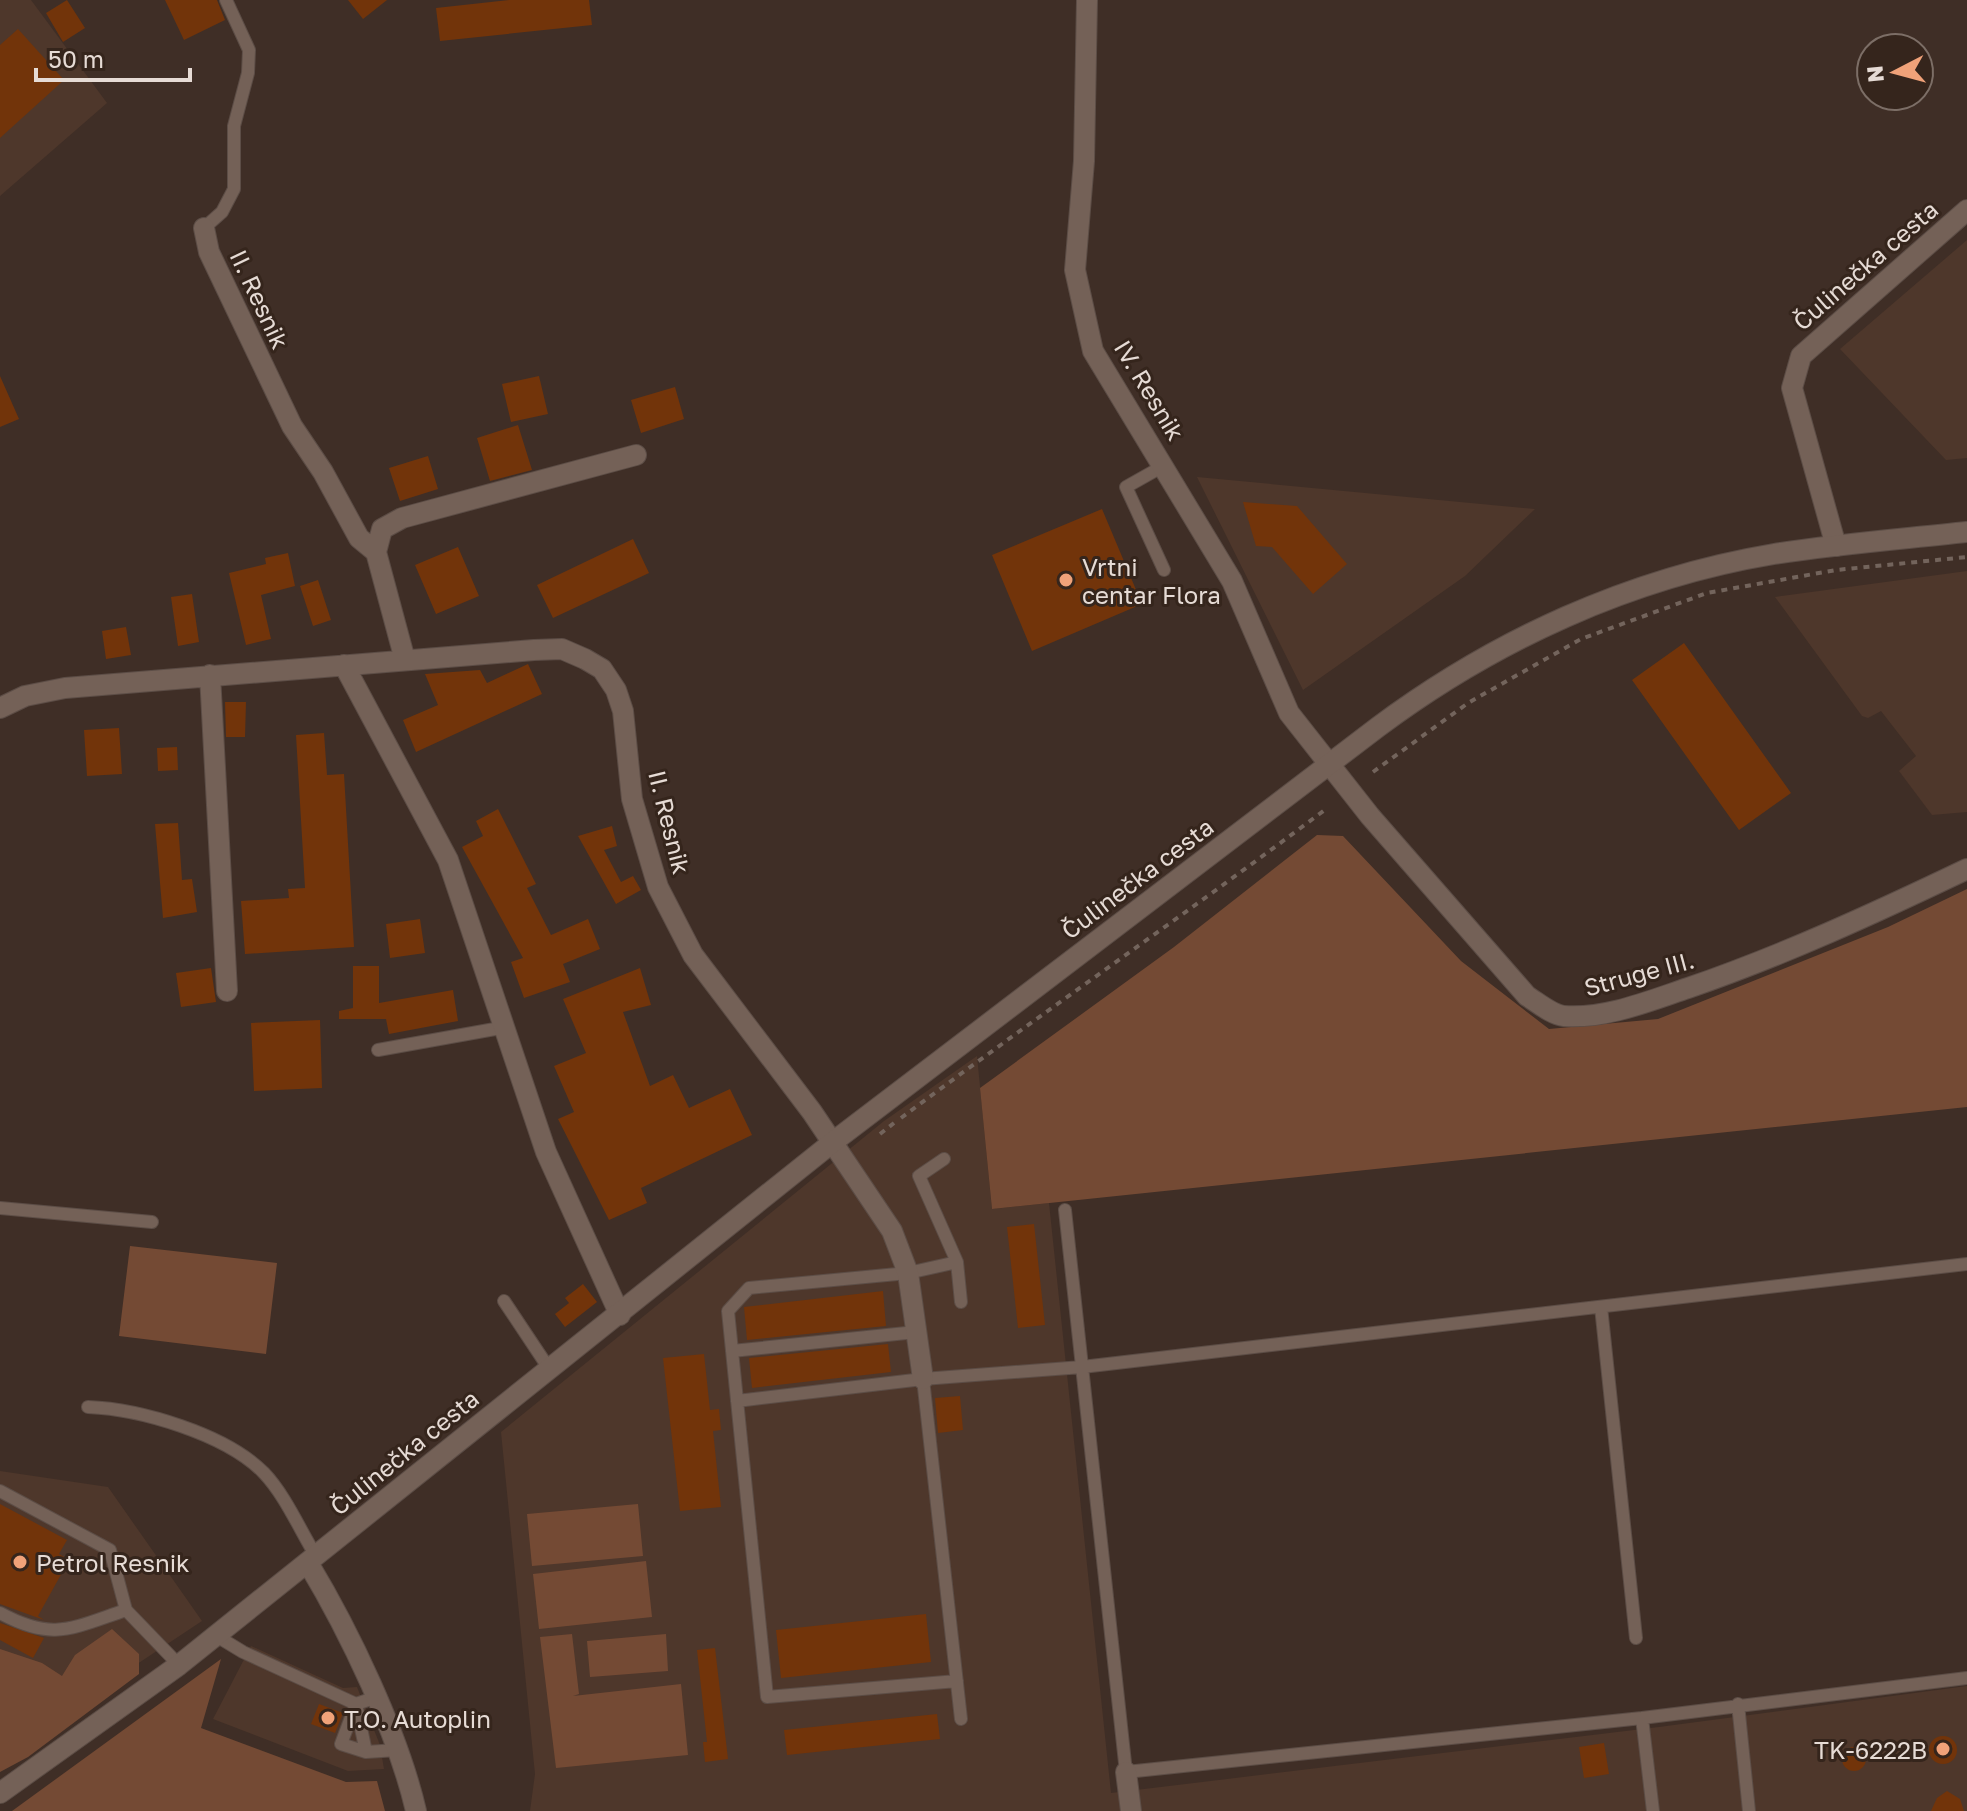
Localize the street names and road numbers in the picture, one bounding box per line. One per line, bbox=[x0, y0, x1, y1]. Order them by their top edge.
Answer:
street label: Čulinečka cesta bbox=[1787, 194, 1943, 336]
street label: II. Resnik bbox=[225, 245, 295, 353]
street label: IV. Resnik bbox=[1109, 335, 1191, 445]
street label: II. Resnik bbox=[643, 767, 697, 877]
street label: Čulinečka cesta bbox=[1055, 812, 1219, 944]
street label: Struge III. bbox=[1581, 944, 1697, 1002]
street label: Čulinečka cesta bbox=[324, 1383, 484, 1521]

